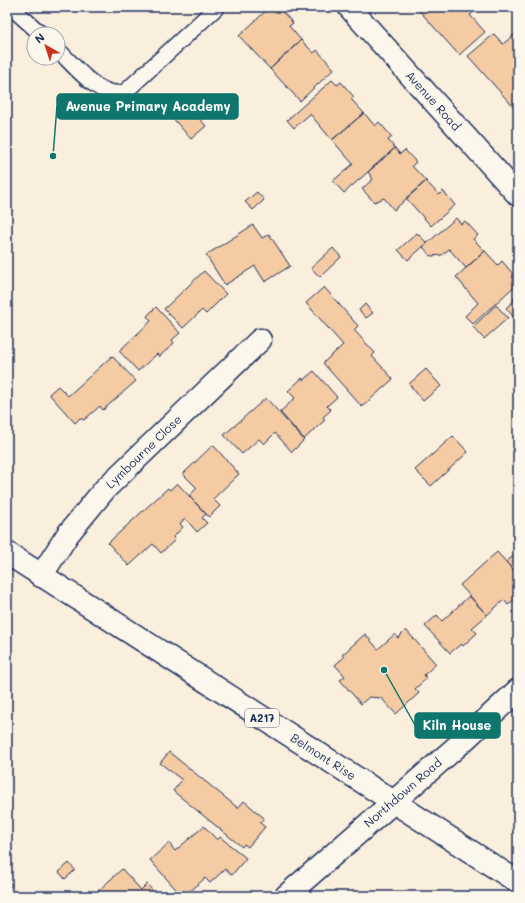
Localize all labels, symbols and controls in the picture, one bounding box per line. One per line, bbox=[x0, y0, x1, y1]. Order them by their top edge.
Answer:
north arrow bbox=[26, 26, 66, 66]
text: N bbox=[31, 29, 47, 46]
street label: Avenue Road bbox=[403, 67, 465, 134]
callout: Avenue Primary Academy bbox=[57, 94, 238, 119]
text: Avenue Primary Academy bbox=[66, 97, 230, 115]
street label: Lymbourne Close bbox=[102, 411, 185, 492]
road number: A217 bbox=[245, 709, 279, 727]
callout: Kiln House bbox=[415, 713, 500, 738]
text: Kiln House bbox=[423, 716, 492, 733]
street label: Belmont Rise bbox=[288, 729, 359, 783]
street label: Northdown Road bbox=[360, 754, 445, 831]

